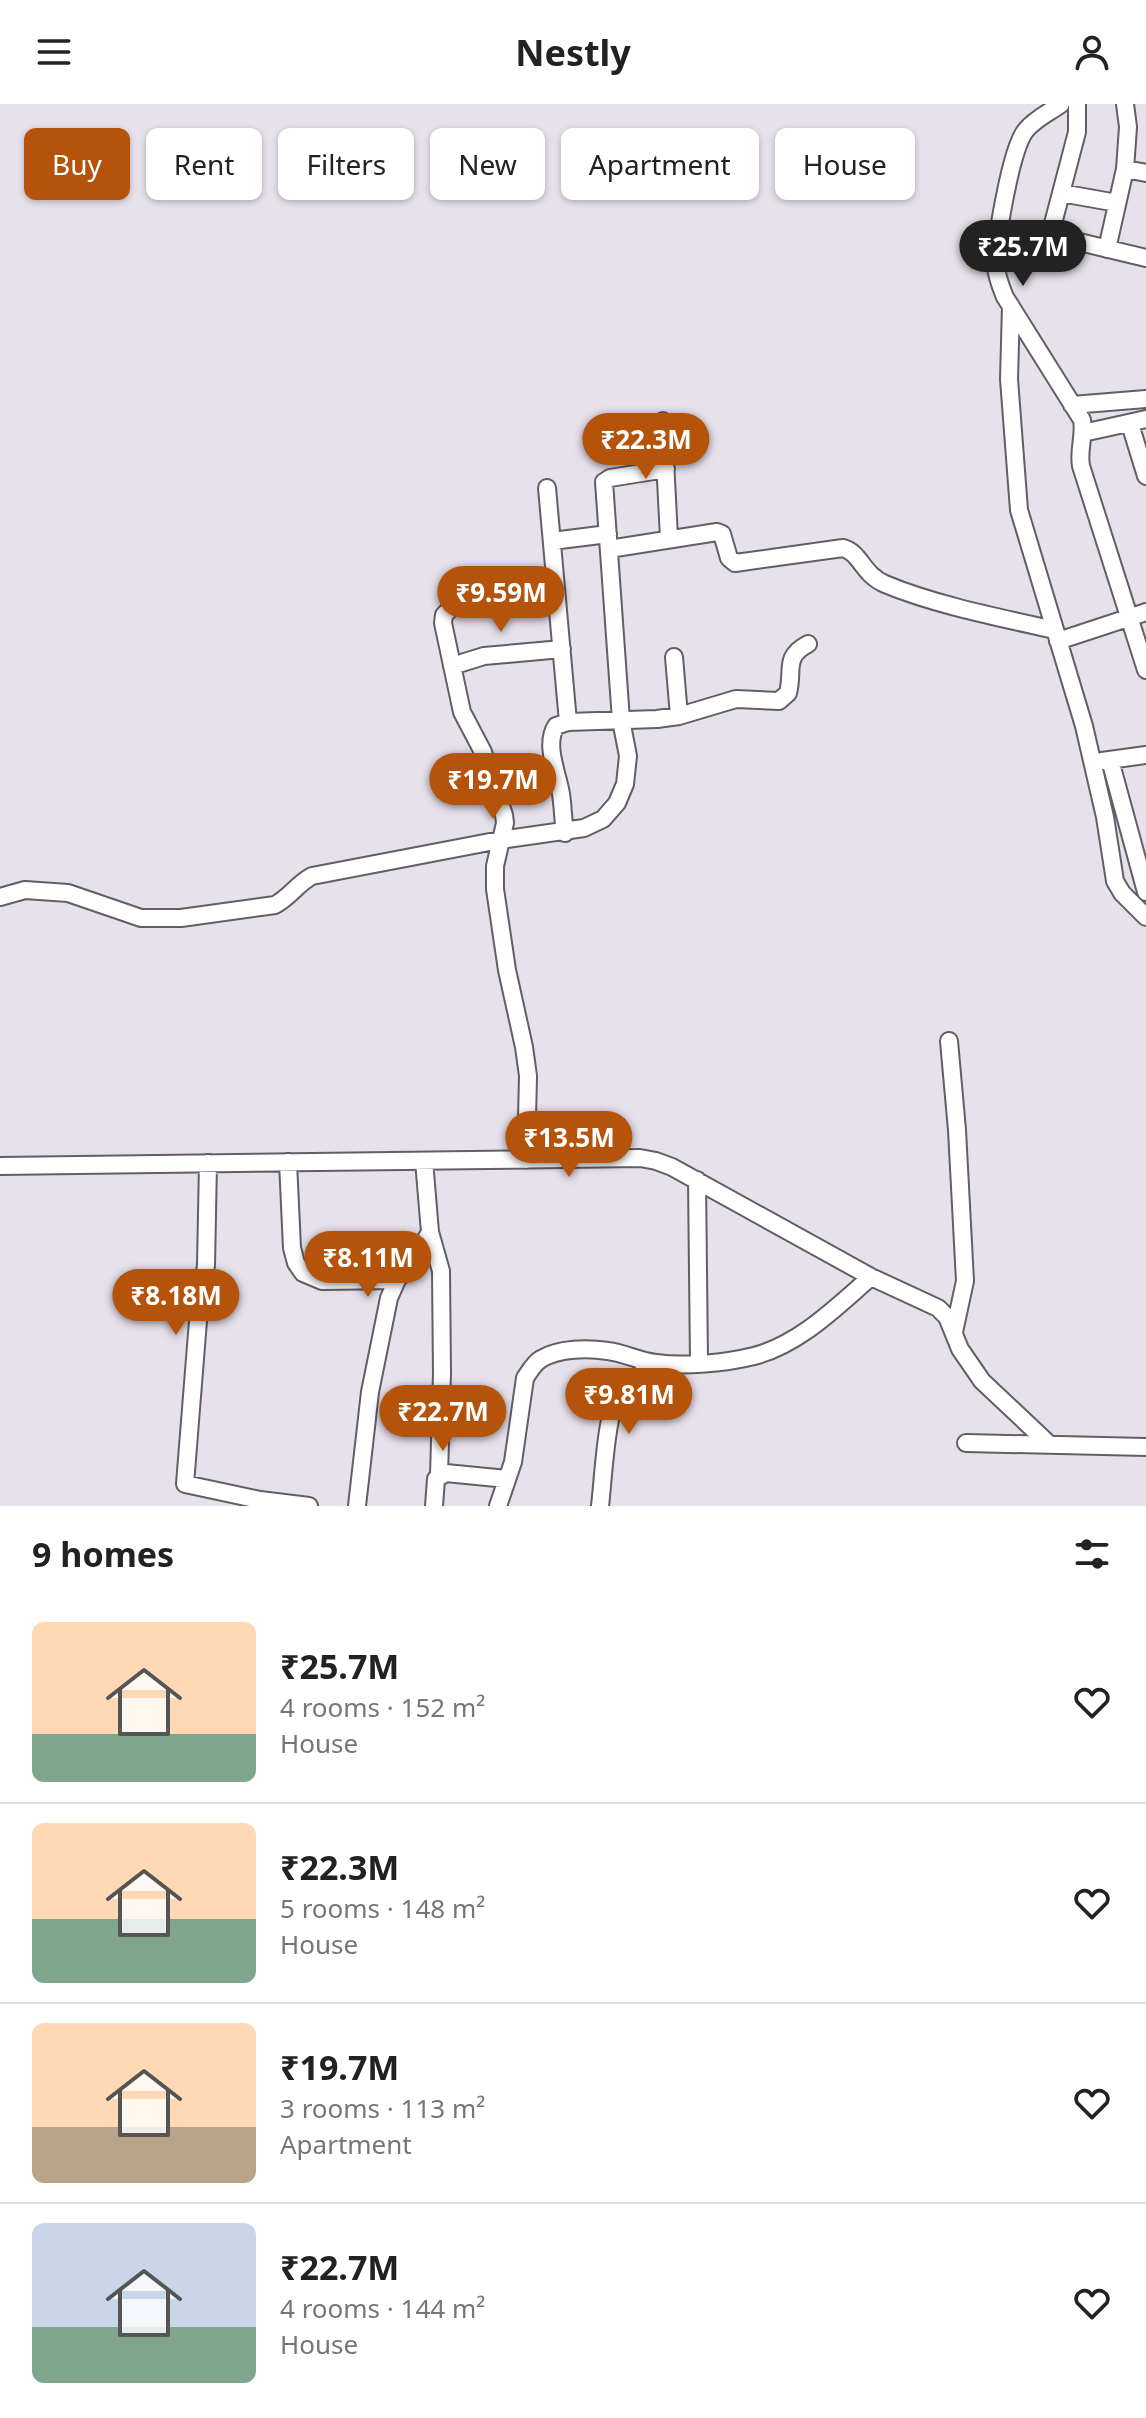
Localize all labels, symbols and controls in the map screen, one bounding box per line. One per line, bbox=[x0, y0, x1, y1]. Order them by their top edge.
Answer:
text: Nestly bbox=[515, 28, 631, 77]
icon: menu bbox=[32, 30, 76, 74]
icon: person bbox=[1070, 30, 1114, 74]
chip: Buy bbox=[24, 128, 130, 200]
chip: Rent bbox=[146, 128, 262, 200]
chip: Filters bbox=[278, 128, 414, 200]
chip: New bbox=[430, 128, 545, 200]
chip: Apartment bbox=[561, 128, 759, 200]
chip: House bbox=[775, 128, 915, 200]
pin: ₹25.7M bbox=[958, 220, 1088, 288]
text: ₹25.7M bbox=[977, 228, 1069, 264]
pin: ₹22.3M bbox=[581, 413, 711, 481]
text: ₹22.3M bbox=[600, 421, 692, 457]
pin: ₹9.59M bbox=[436, 566, 566, 634]
text: ₹9.59M bbox=[455, 574, 547, 610]
pin: ₹19.7M bbox=[428, 753, 558, 821]
text: ₹19.7M bbox=[447, 761, 539, 797]
pin: ₹13.5M bbox=[504, 1111, 634, 1179]
text: ₹13.5M bbox=[523, 1119, 615, 1155]
pin: ₹8.11M bbox=[303, 1231, 433, 1299]
text: ₹8.11M bbox=[322, 1239, 414, 1275]
pin: ₹8.18M bbox=[111, 1269, 241, 1337]
text: ₹8.18M bbox=[130, 1277, 222, 1313]
pin: ₹9.81M bbox=[564, 1368, 694, 1436]
text: ₹9.81M bbox=[583, 1376, 675, 1412]
pin: ₹22.7M bbox=[378, 1385, 508, 1453]
text: ₹22.7M bbox=[397, 1393, 489, 1429]
text: 9 homes bbox=[32, 1531, 174, 1577]
icon: filters bbox=[1070, 1532, 1114, 1576]
text: ₹25.7M bbox=[280, 1643, 399, 1689]
icon: home bbox=[96, 1654, 192, 1750]
icon: heart bbox=[1070, 1680, 1114, 1724]
text: 4 rooms · 152 m² bbox=[280, 1689, 485, 1725]
text: House bbox=[280, 1725, 358, 1761]
text: ₹22.3M bbox=[280, 1844, 399, 1890]
icon: home bbox=[96, 1855, 192, 1951]
icon: heart bbox=[1070, 1881, 1114, 1925]
text: 5 rooms · 148 m² bbox=[280, 1890, 485, 1926]
text: House bbox=[280, 1926, 358, 1962]
text: ₹19.7M bbox=[280, 2044, 399, 2090]
icon: home bbox=[96, 2055, 192, 2151]
icon: heart bbox=[1070, 2081, 1114, 2125]
text: 3 rooms · 113 m² bbox=[280, 2090, 485, 2126]
text: Apartment bbox=[280, 2126, 412, 2162]
text: ₹22.7M bbox=[280, 2244, 399, 2290]
icon: home bbox=[96, 2255, 192, 2351]
icon: heart bbox=[1070, 2281, 1114, 2325]
text: 4 rooms · 144 m² bbox=[280, 2290, 485, 2326]
text: House bbox=[280, 2326, 358, 2362]

